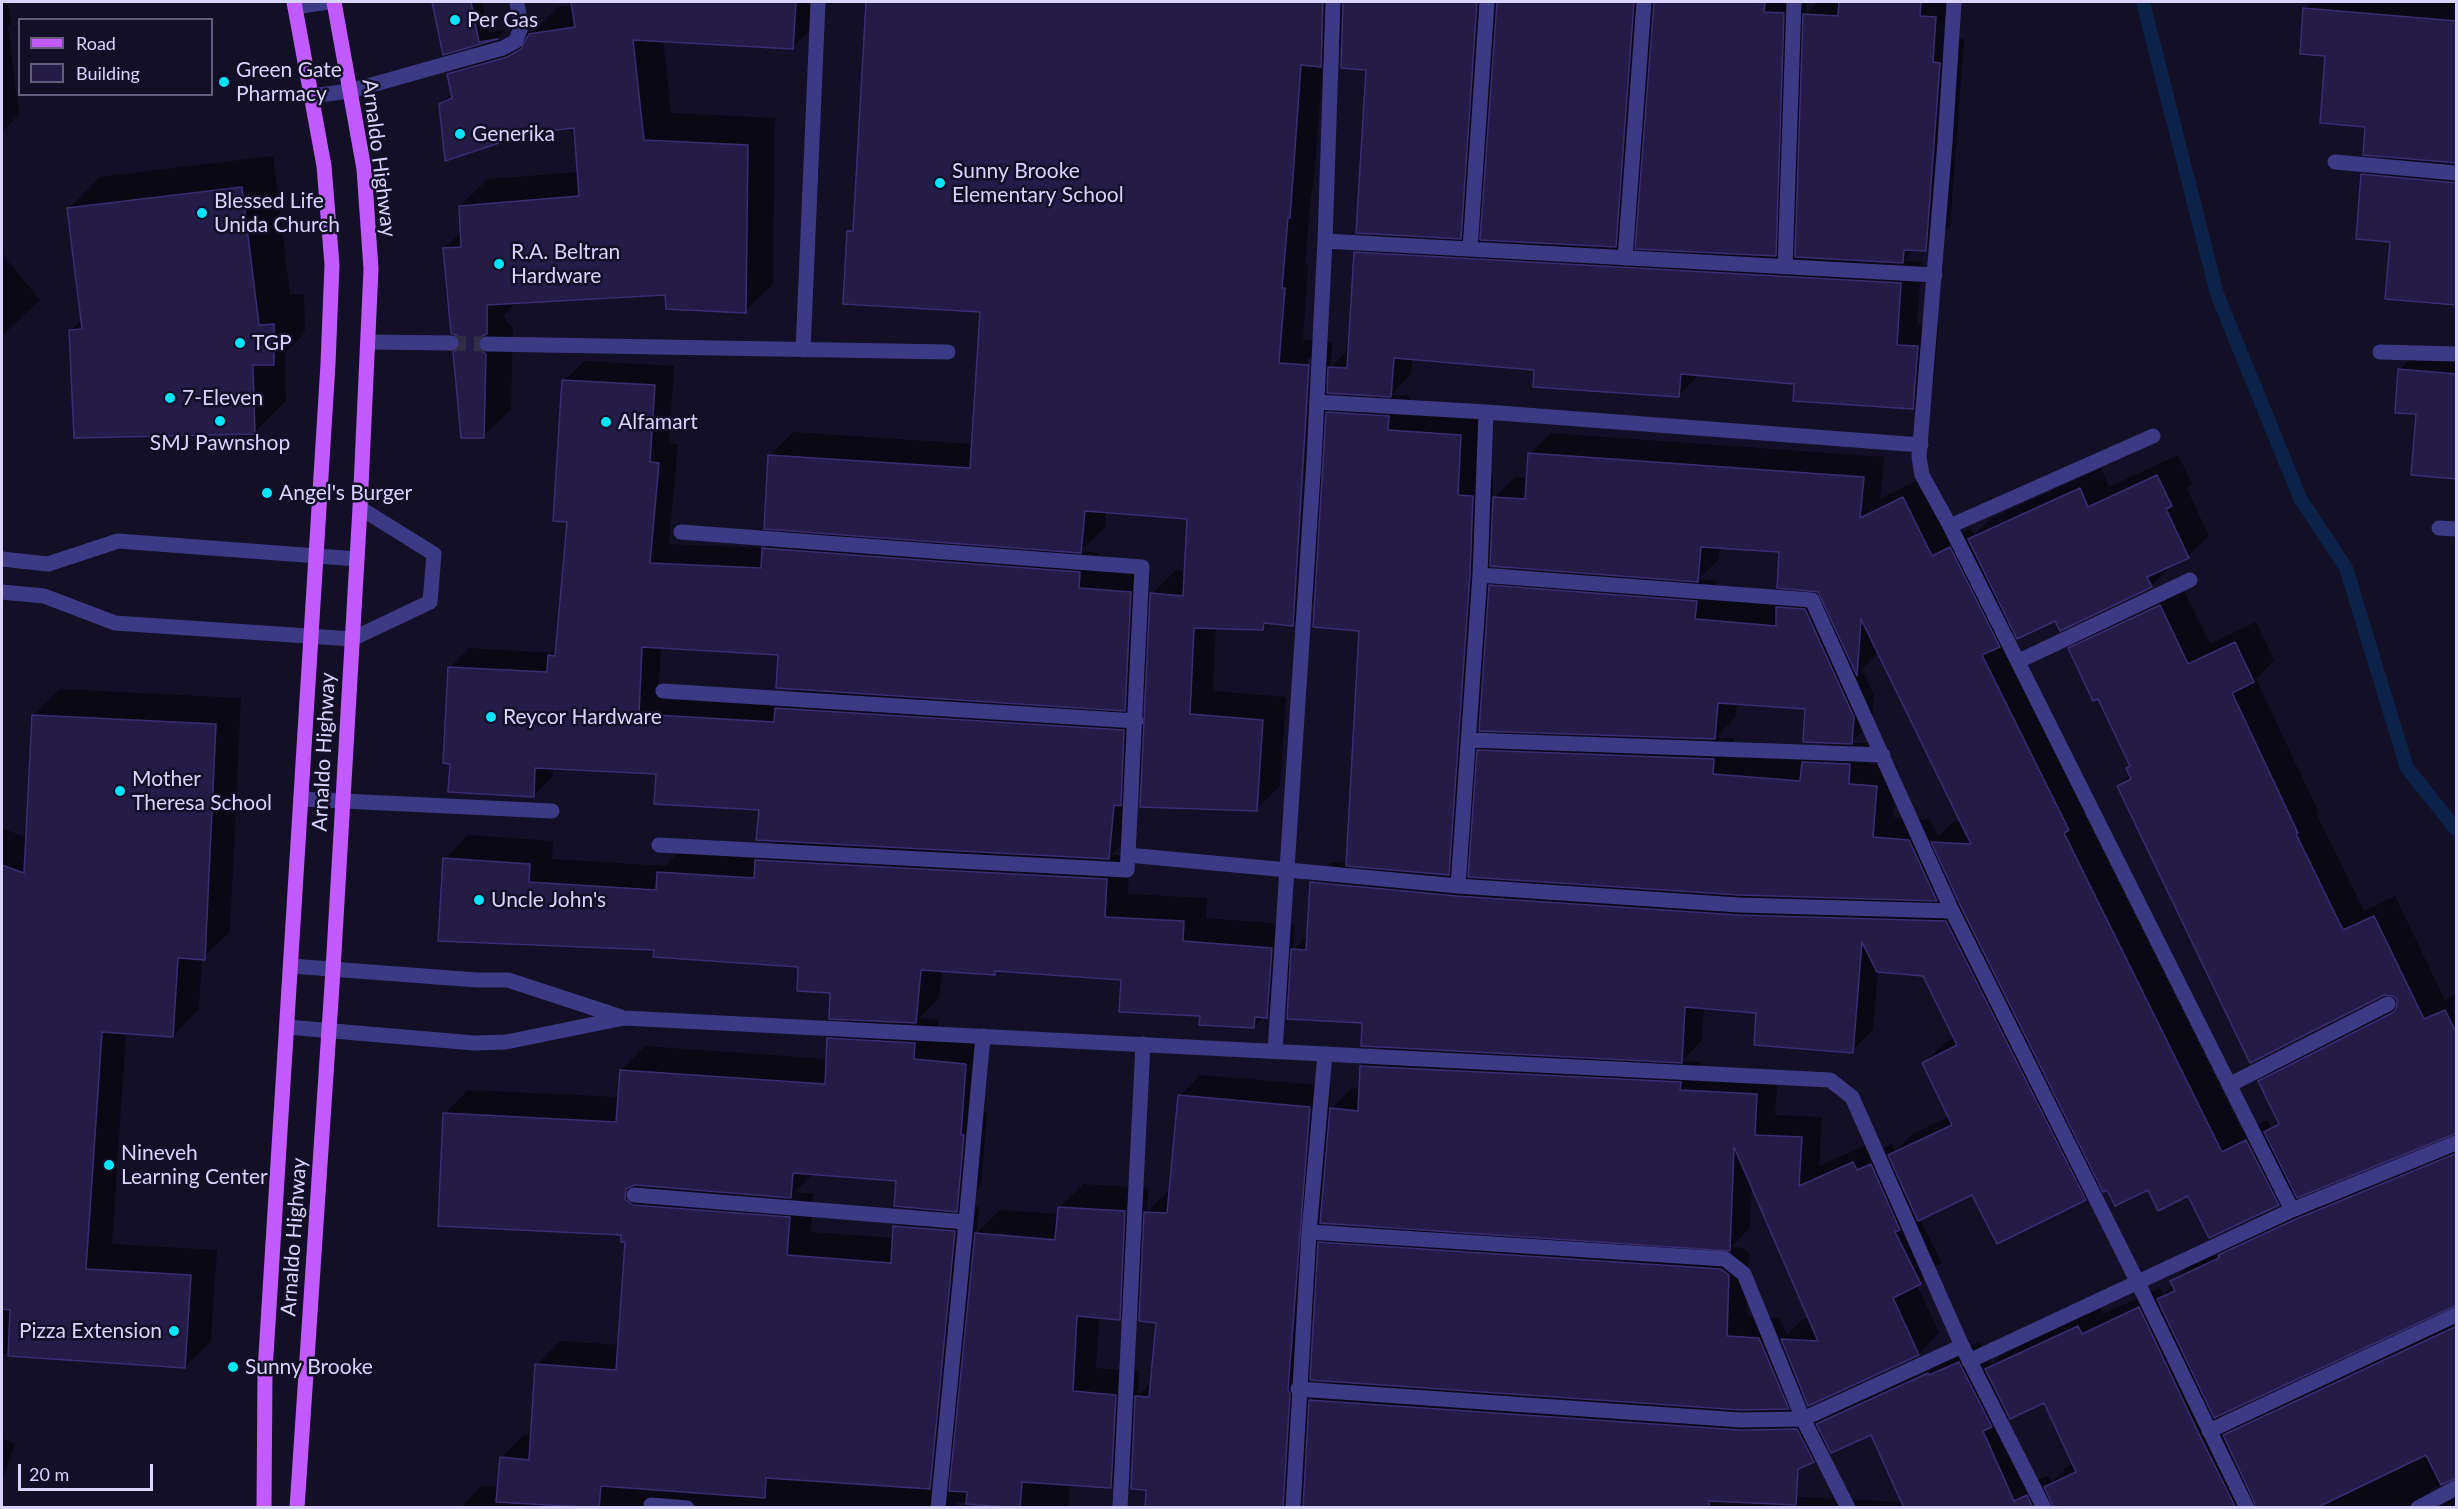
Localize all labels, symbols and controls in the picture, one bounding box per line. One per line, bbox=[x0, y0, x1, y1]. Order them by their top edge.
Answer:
place label: Per Gas bbox=[467, 7, 538, 33]
marker: Per Gas bbox=[448, 13, 462, 27]
legend bbox=[18, 18, 213, 96]
text: Road bbox=[76, 32, 116, 54]
place label: Green Gate Pharmacy bbox=[236, 57, 342, 107]
text: Building bbox=[76, 62, 140, 84]
marker: Green Gate Pharmacy bbox=[217, 75, 231, 89]
street label: Arnaldo Highway bbox=[357, 78, 401, 238]
place label: Generika bbox=[472, 121, 555, 147]
marker: Generika bbox=[453, 127, 467, 141]
place label: Sunny Brooke Elementary School bbox=[952, 158, 1124, 208]
marker: Sunny Brooke Elementary School bbox=[933, 176, 947, 190]
place label: Blessed Life Unida Church bbox=[214, 188, 340, 238]
marker: Blessed Life Unida Church bbox=[195, 206, 209, 220]
place label: R.A. Beltran Hardware bbox=[511, 239, 620, 289]
marker: R.A. Beltran Hardware bbox=[492, 257, 506, 271]
place label: TGP bbox=[252, 330, 292, 356]
marker: TGP bbox=[233, 336, 247, 350]
place label: 7-Eleven bbox=[182, 385, 263, 411]
marker: 7-Eleven bbox=[163, 391, 177, 405]
place label: Alfamart bbox=[618, 409, 698, 435]
marker: SMJ Pawnshop bbox=[213, 414, 227, 428]
marker: Alfamart bbox=[599, 415, 613, 429]
place label: SMJ Pawnshop bbox=[150, 430, 290, 456]
place label: Angel's Burger bbox=[279, 480, 412, 506]
marker: Angel's Burger bbox=[260, 486, 274, 500]
street label: Arnaldo Highway bbox=[307, 672, 341, 832]
place label: Reycor Hardware bbox=[503, 704, 662, 730]
marker: Reycor Hardware bbox=[484, 710, 498, 724]
place label: Mother Theresa School bbox=[132, 766, 272, 816]
marker: Mother Theresa School bbox=[113, 784, 127, 798]
place label: Uncle John's bbox=[491, 887, 606, 913]
marker: Uncle John's bbox=[472, 893, 486, 907]
place label: Nineveh Learning Center bbox=[121, 1140, 268, 1190]
street label: Arnaldo Highway bbox=[276, 1157, 312, 1317]
marker: Nineveh Learning Center bbox=[102, 1158, 116, 1172]
place label: Pizza Extension bbox=[19, 1318, 162, 1344]
marker: Pizza Extension bbox=[167, 1324, 181, 1338]
place label: Sunny Brooke bbox=[245, 1354, 373, 1380]
marker: Sunny Brooke bbox=[226, 1360, 240, 1374]
scale bar bbox=[21, 1452, 156, 1490]
text: 20 m bbox=[29, 1463, 69, 1485]

